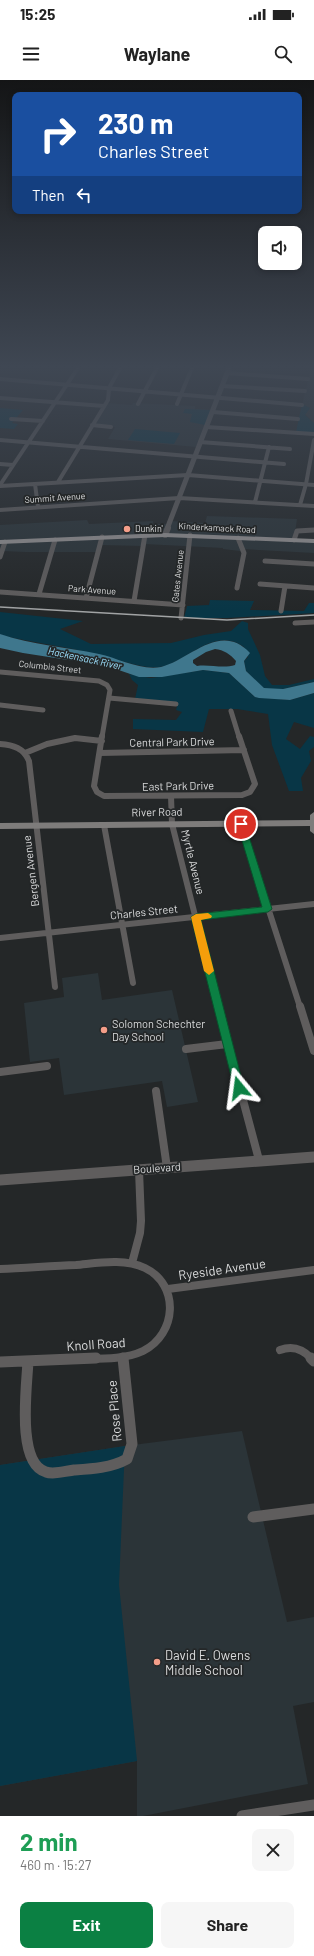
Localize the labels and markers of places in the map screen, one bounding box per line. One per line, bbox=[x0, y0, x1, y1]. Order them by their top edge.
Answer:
place label: Dunkin' bbox=[135, 523, 163, 534]
marker: Dunkin' bbox=[122, 524, 132, 534]
pin bbox=[224, 807, 258, 841]
place label: Solomon Schechter Day School bbox=[112, 1017, 205, 1043]
marker: Solomon Schechter Day School bbox=[99, 1025, 109, 1035]
place label: David E. Owens Middle School bbox=[165, 1647, 250, 1678]
marker: David E. Owens Middle School bbox=[152, 1657, 162, 1667]

